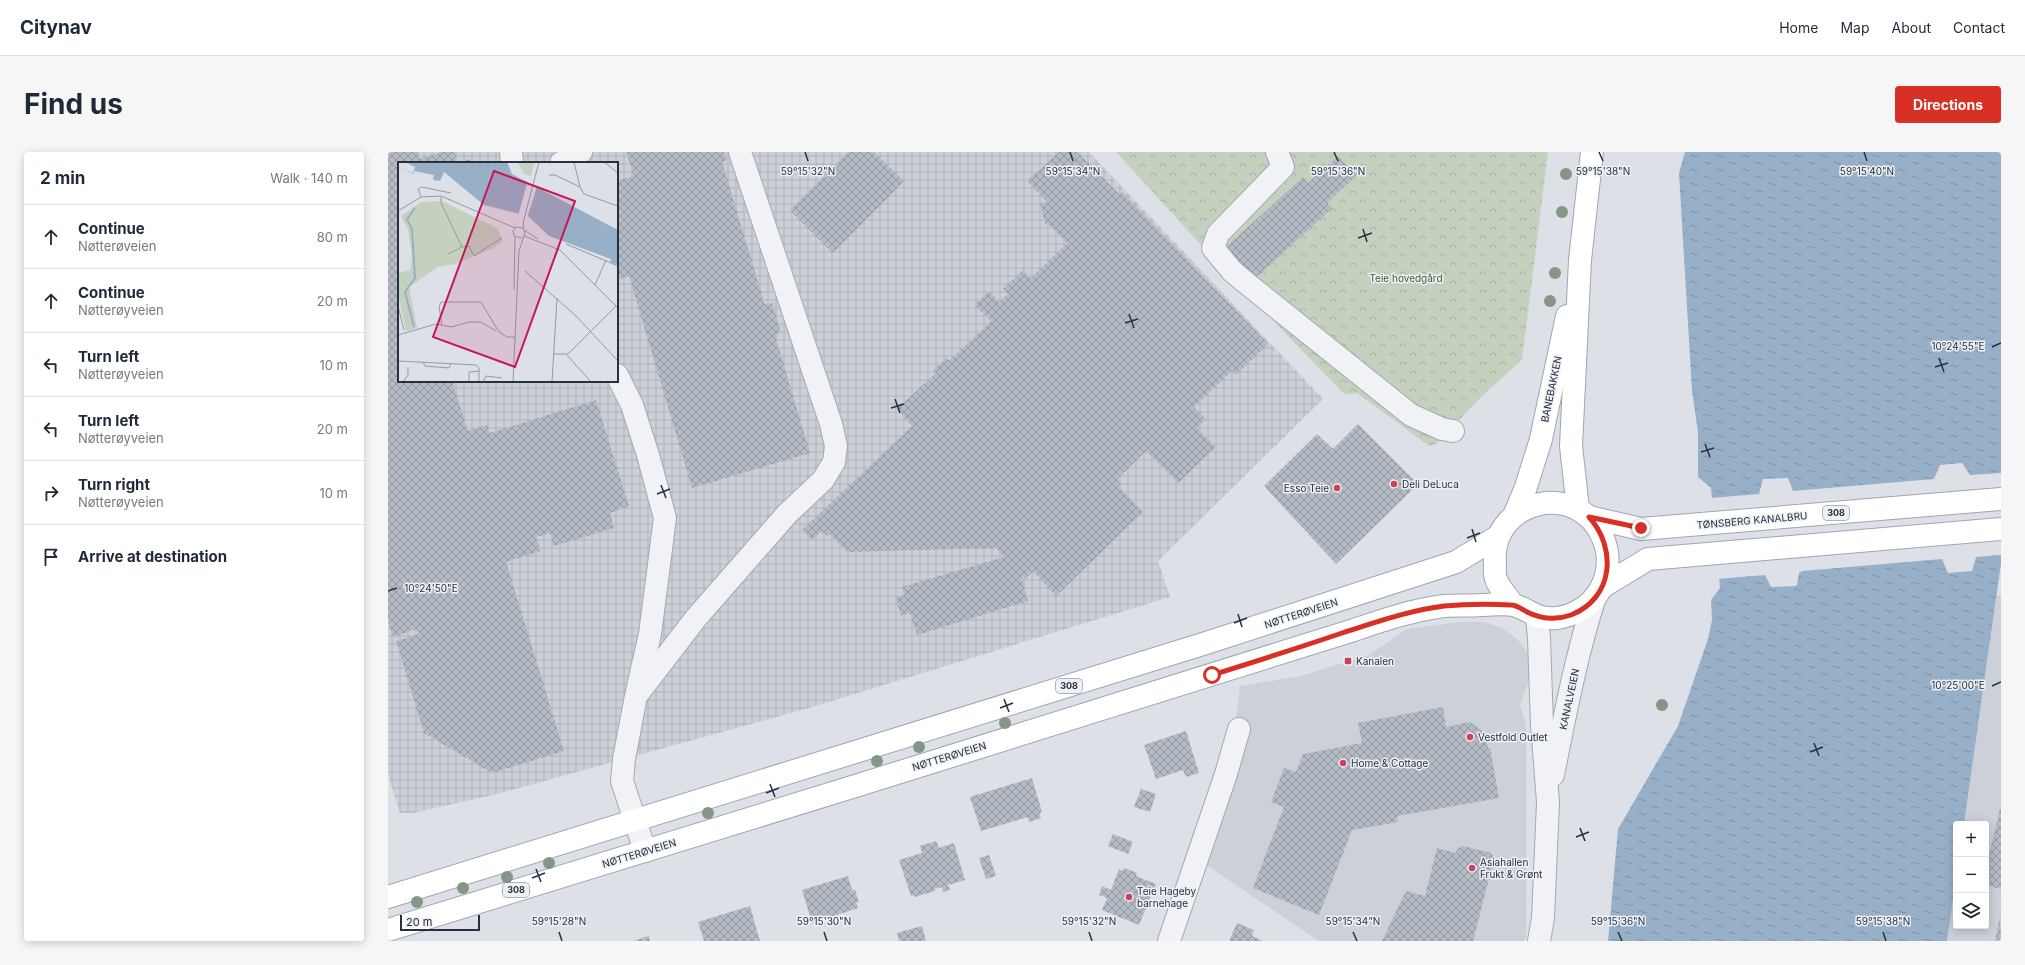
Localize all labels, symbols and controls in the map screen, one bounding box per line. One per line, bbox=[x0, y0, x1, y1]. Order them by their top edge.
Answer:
text: Citynav bbox=[20, 16, 92, 39]
text: Home bbox=[1779, 19, 1818, 36]
text: Map bbox=[1840, 19, 1870, 36]
text: About bbox=[1892, 19, 1931, 36]
text: Contact bbox=[1953, 19, 2005, 36]
button: Directions bbox=[1895, 86, 2001, 123]
text: Find us bbox=[24, 87, 123, 121]
inset map bbox=[398, 162, 618, 382]
text: 59°15'32"N bbox=[781, 165, 835, 177]
text: 59°15'34"N bbox=[1046, 165, 1100, 177]
text: 59°15'36"N bbox=[1311, 165, 1365, 177]
text: 59°15'38"N bbox=[1576, 165, 1630, 177]
text: 59°15'40"N bbox=[1840, 165, 1894, 177]
text: 2 min bbox=[40, 168, 85, 188]
text: Walk · 140 m bbox=[270, 170, 348, 186]
text: Continue bbox=[78, 219, 145, 238]
icon: ahead bbox=[40, 226, 62, 248]
text: 80 m bbox=[317, 229, 348, 245]
text: Nøtterøveien bbox=[78, 238, 157, 254]
park label: Teie hovedgård bbox=[1369, 272, 1443, 284]
text: Continue bbox=[78, 283, 145, 302]
icon: ahead bbox=[40, 290, 62, 312]
text: 20 m bbox=[317, 293, 348, 309]
text: Nøtterøyveien bbox=[78, 302, 164, 318]
text: 10°24'55"E bbox=[1931, 340, 1985, 352]
text: Turn left bbox=[78, 347, 139, 366]
icon: left bbox=[40, 354, 62, 376]
street label: BANEBAKKEN bbox=[1538, 355, 1564, 423]
text: 10 m bbox=[319, 357, 348, 373]
text: Nøtterøyveien bbox=[78, 366, 164, 382]
text: Turn left bbox=[78, 411, 139, 430]
icon: left bbox=[40, 418, 62, 440]
text: 20 m bbox=[317, 421, 348, 437]
text: Nøtterøyveien bbox=[78, 430, 164, 446]
text: Turn right bbox=[78, 475, 150, 494]
place label: Deli DeLuca bbox=[1402, 478, 1459, 490]
marker: Deli DeLuca bbox=[1389, 479, 1399, 489]
icon: right bbox=[40, 482, 62, 504]
place label: Esso Teie bbox=[1284, 482, 1329, 494]
marker: Esso Teie bbox=[1332, 483, 1342, 493]
text: 10 m bbox=[319, 485, 348, 501]
text: Nøtterøyveien bbox=[78, 494, 164, 510]
road number: 308 bbox=[1823, 506, 1849, 520]
street label: TØNSBERG KANALBRU bbox=[1696, 509, 1808, 531]
route end bbox=[1632, 519, 1650, 537]
icon: arrive bbox=[40, 546, 62, 568]
text: Arrive at destination bbox=[78, 547, 227, 566]
text: 10°24'50"E bbox=[404, 582, 458, 594]
street label: NØTTERØVEIEN bbox=[1263, 595, 1339, 631]
place label: Kanalen bbox=[1356, 655, 1394, 667]
marker: Kanalen bbox=[1343, 656, 1353, 666]
route start bbox=[1203, 666, 1221, 684]
street label: KANALVEIEN bbox=[1557, 667, 1581, 731]
road number: 308 bbox=[1056, 679, 1082, 693]
text: 10°25'00"E bbox=[1931, 679, 1985, 691]
place label: Vestfold Outlet bbox=[1478, 731, 1548, 743]
marker: Vestfold Outlet bbox=[1465, 732, 1475, 742]
street label: NØTTERØVEIEN bbox=[911, 739, 987, 773]
place label: Home & Cottage bbox=[1351, 757, 1428, 769]
marker: Home & Cottage bbox=[1338, 758, 1348, 768]
map controls bbox=[1953, 821, 1989, 929]
button: + bbox=[1953, 821, 1989, 857]
street label: NØTTERØVEIEN bbox=[601, 836, 677, 870]
place label: Asiahallen Frukt & Grønt bbox=[1480, 856, 1543, 880]
button: − bbox=[1953, 857, 1989, 893]
marker: Asiahallen Frukt & Grønt bbox=[1467, 863, 1477, 873]
road number: 308 bbox=[503, 883, 529, 897]
place label: Teie Hageby barnehage bbox=[1137, 885, 1197, 909]
marker: Teie Hageby barnehage bbox=[1124, 892, 1134, 902]
button: layers bbox=[1953, 893, 1989, 929]
scale bar bbox=[400, 913, 480, 932]
text: 20 m bbox=[406, 915, 432, 929]
text: 59°15'28"N bbox=[532, 915, 586, 927]
text: 59°15'30"N bbox=[797, 915, 851, 927]
text: 59°15'32"N bbox=[1062, 915, 1116, 927]
text: 59°15'34"N bbox=[1326, 915, 1380, 927]
text: 59°15'36"N bbox=[1591, 915, 1645, 927]
text: 59°15'38"N bbox=[1856, 915, 1910, 927]

